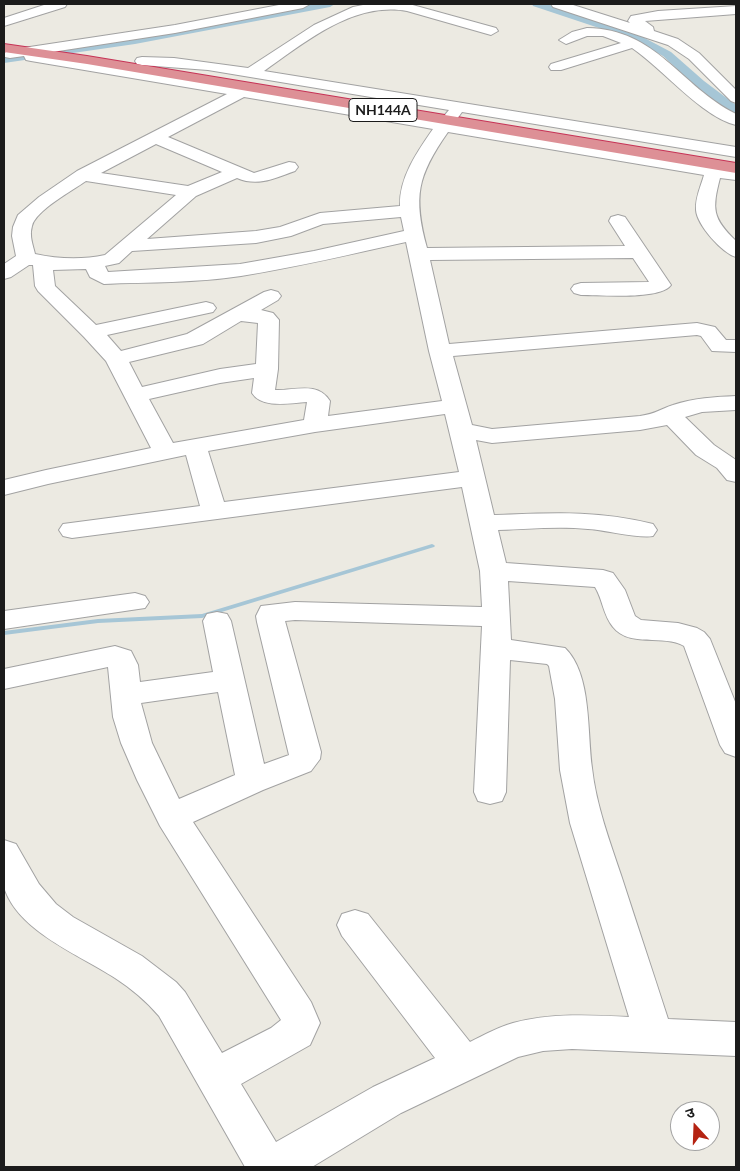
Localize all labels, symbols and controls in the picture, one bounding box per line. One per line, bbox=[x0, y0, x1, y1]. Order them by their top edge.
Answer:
road number: NH144A bbox=[349, 98, 417, 122]
north arrow bbox=[670, 1101, 720, 1151]
text: उ bbox=[683, 1103, 697, 1122]

